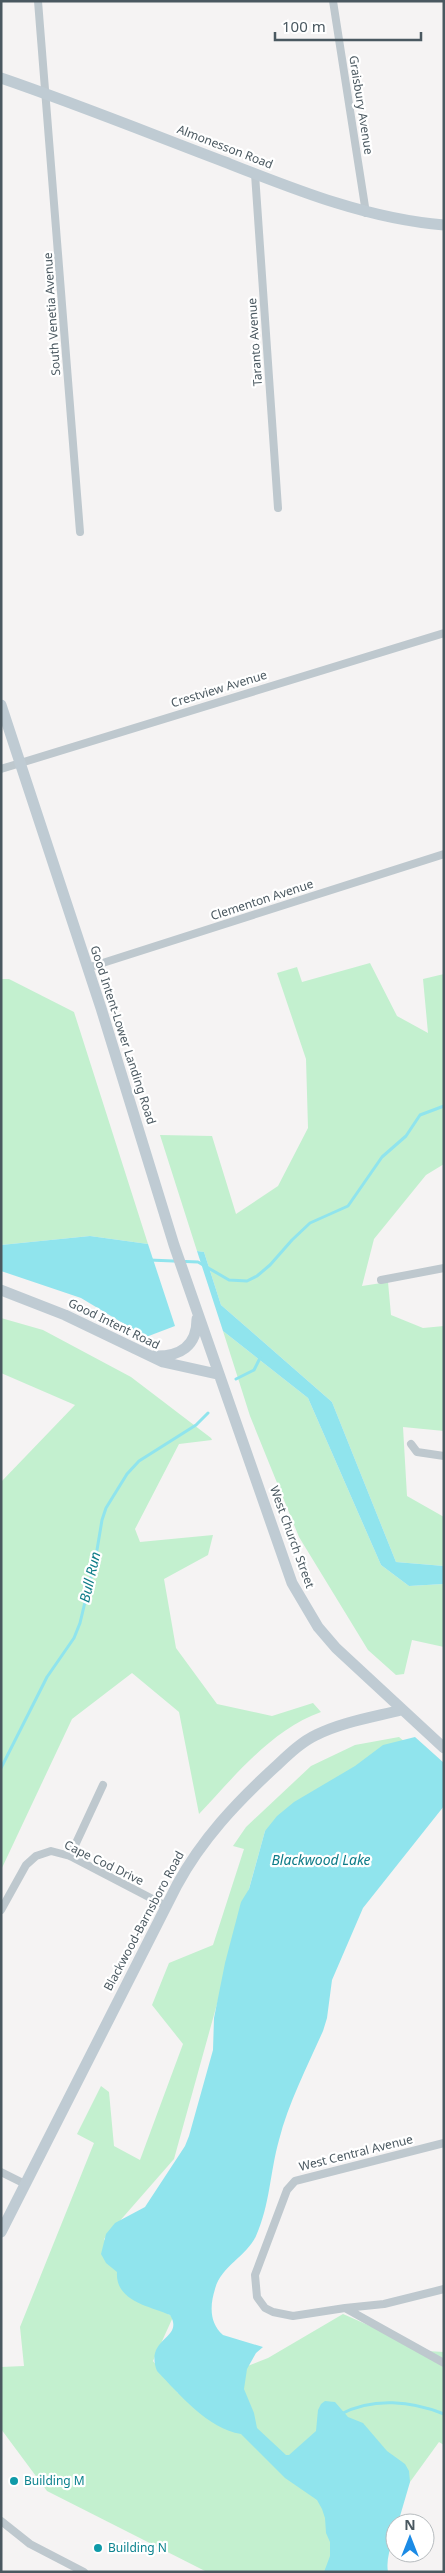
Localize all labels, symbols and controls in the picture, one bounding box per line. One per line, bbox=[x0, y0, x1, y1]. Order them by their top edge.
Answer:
scale bar bbox=[275, 10, 421, 42]
text: 100 m bbox=[282, 16, 326, 36]
street label: Graisbury Avenue bbox=[345, 54, 378, 156]
street label: Almonesson Road bbox=[175, 120, 276, 173]
street label: South Venetia Avenue bbox=[39, 252, 64, 376]
street label: Taranto Avenue bbox=[243, 297, 266, 387]
street label: Crestview Avenue bbox=[169, 666, 269, 711]
street label: Clementon Avenue bbox=[208, 875, 316, 924]
street label: Good Intent-Lower Landing Road bbox=[86, 943, 160, 1126]
street label: Good Intent Road bbox=[66, 1294, 163, 1353]
street label: West Church Street bbox=[266, 1483, 319, 1591]
water label: Bull Run bbox=[74, 1550, 105, 1604]
street label: Cape Cod Drive bbox=[62, 1836, 147, 1889]
street label: Blackwood-Barnsboro Road bbox=[99, 1848, 188, 1994]
water label: Blackwood Lake bbox=[271, 1850, 371, 1869]
street label: West Central Avenue bbox=[297, 2130, 415, 2175]
place label: Building M bbox=[24, 2472, 85, 2489]
marker: Building M bbox=[8, 2475, 20, 2487]
north arrow bbox=[385, 2513, 435, 2563]
text: N bbox=[404, 2515, 416, 2534]
place label: Building N bbox=[108, 2539, 167, 2556]
marker: Building N bbox=[92, 2542, 104, 2554]

